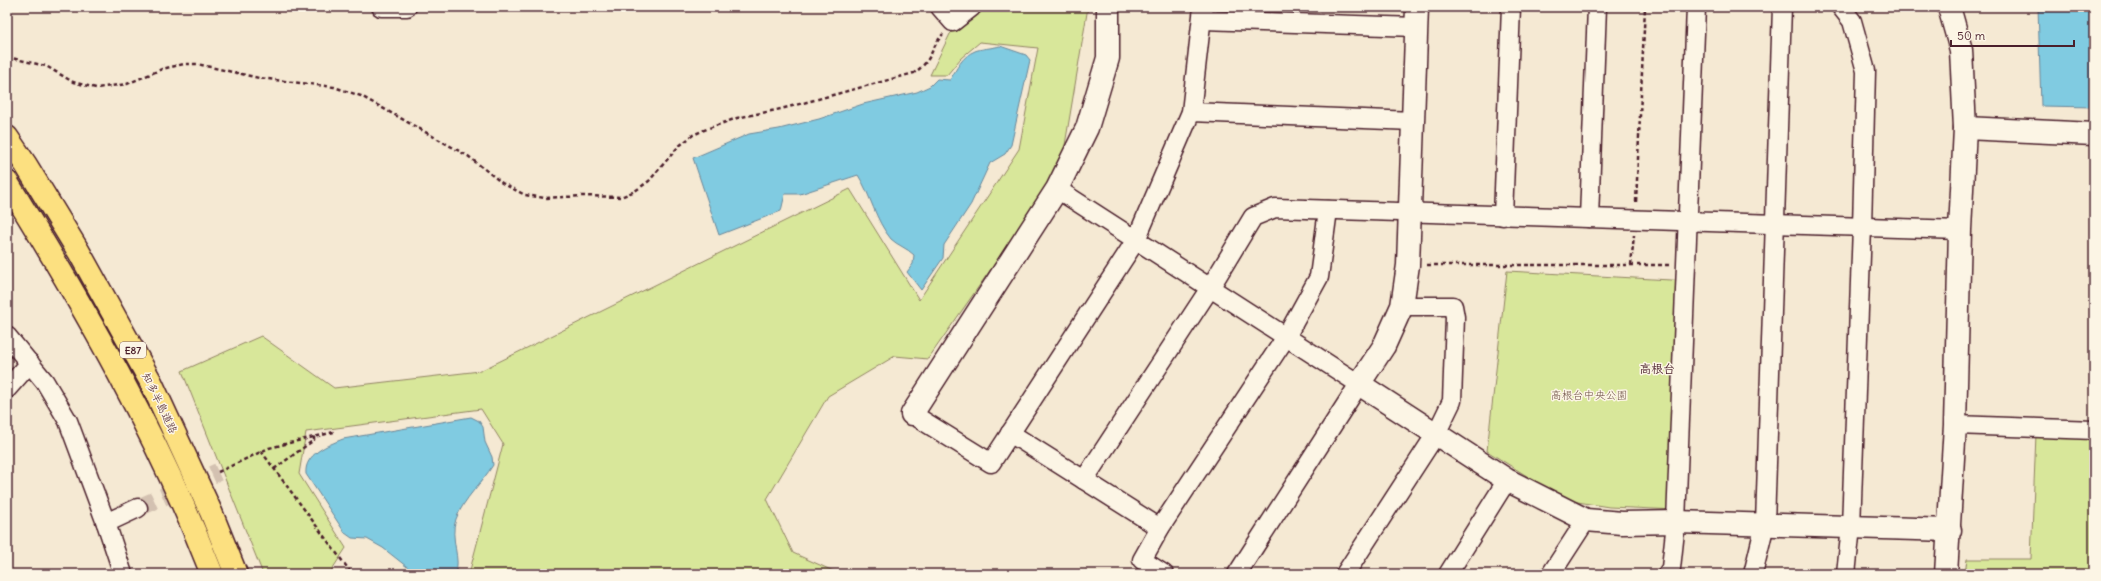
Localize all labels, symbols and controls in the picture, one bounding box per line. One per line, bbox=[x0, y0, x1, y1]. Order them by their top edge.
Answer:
scale bar bbox=[1951, 22, 2074, 48]
text: 50 m bbox=[1957, 28, 1986, 43]
road number: E87 bbox=[120, 342, 146, 358]
district label: 高根台 bbox=[1639, 361, 1675, 376]
street label: 知多半島道路 bbox=[139, 370, 181, 436]
park label: 高根台中央公園 bbox=[1551, 388, 1628, 402]

